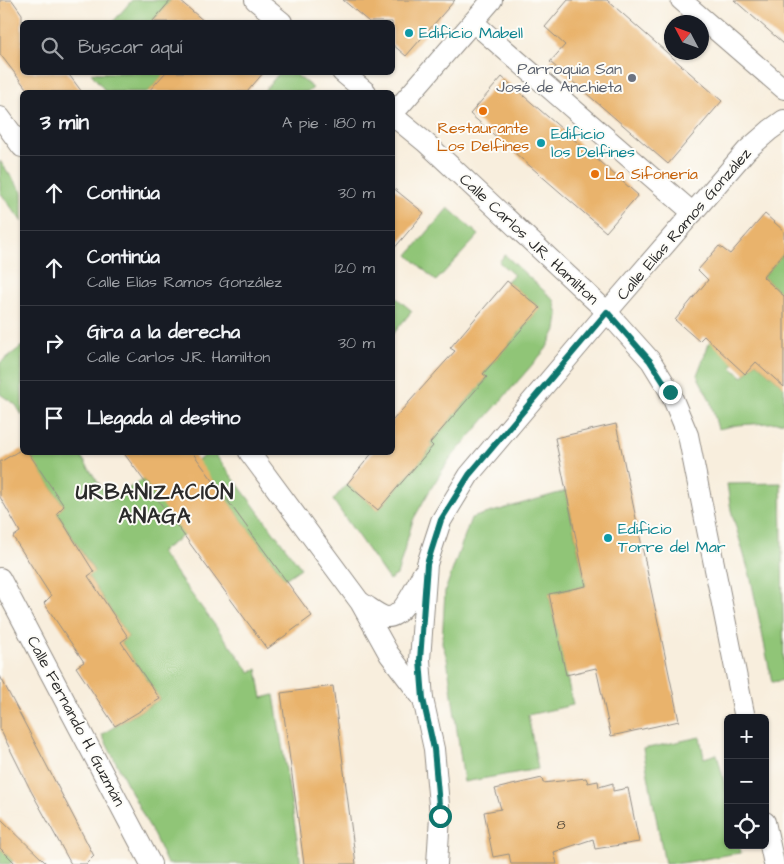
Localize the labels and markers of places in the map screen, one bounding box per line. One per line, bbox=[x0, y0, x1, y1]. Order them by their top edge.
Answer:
place label: Edificio Mabell bbox=[419, 22, 523, 44]
marker: Edificio Mabell bbox=[403, 27, 415, 39]
place label: Parroquia San José de Anchieta bbox=[496, 58, 622, 98]
marker: Parroquia San José de Anchieta bbox=[626, 72, 638, 84]
marker: Restaurante Los Delfines bbox=[477, 105, 489, 117]
place label: Restaurante Los Delfines bbox=[437, 117, 529, 157]
place label: Edificio los Delfines bbox=[551, 123, 635, 163]
marker: Edificio los Delfines bbox=[535, 137, 547, 149]
place label: La Sifonería bbox=[605, 163, 698, 185]
marker: La Sifonería bbox=[589, 168, 601, 180]
place label: Edificio Torre del Mar bbox=[618, 518, 726, 558]
marker: Edificio Torre del Mar bbox=[602, 532, 614, 544]

